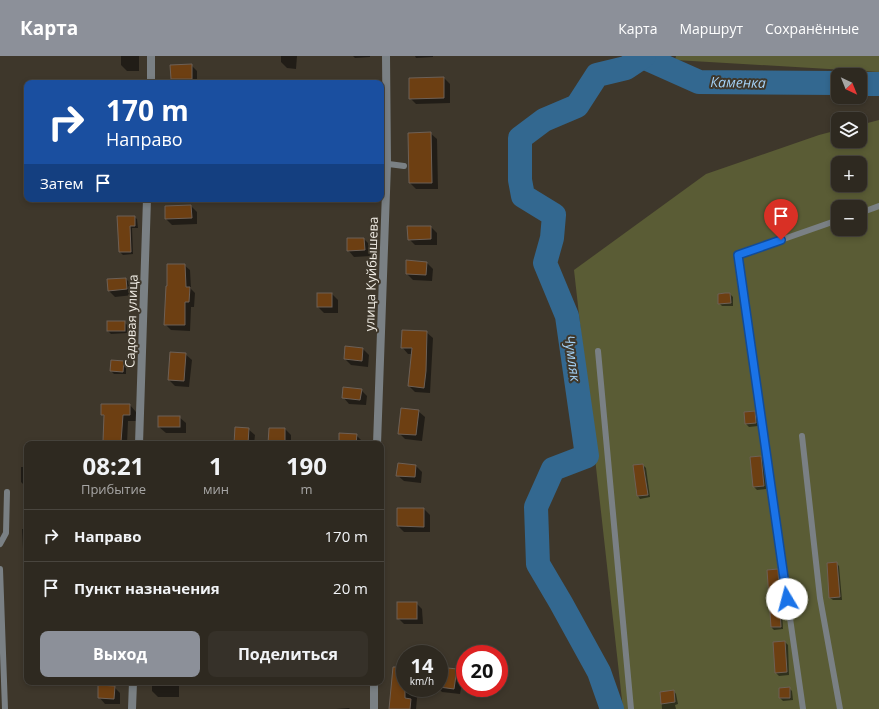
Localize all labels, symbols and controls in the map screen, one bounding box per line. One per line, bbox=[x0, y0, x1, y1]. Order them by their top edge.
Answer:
text: Карта bbox=[20, 15, 78, 41]
text: Карта bbox=[618, 19, 657, 38]
text: Маршрут bbox=[679, 19, 743, 38]
text: Сохранённые bbox=[765, 19, 859, 38]
north arrow bbox=[831, 68, 867, 104]
map controls bbox=[831, 68, 867, 236]
water label: Каменка bbox=[710, 72, 766, 92]
text: 170 m bbox=[106, 91, 189, 129]
icon: right bbox=[40, 96, 92, 148]
button: layers bbox=[831, 112, 867, 148]
text: Направо bbox=[106, 127, 183, 151]
button: + bbox=[831, 156, 867, 192]
icon: arrive bbox=[92, 172, 114, 194]
text: Затем bbox=[40, 173, 84, 193]
pin bbox=[764, 199, 798, 240]
button: − bbox=[831, 200, 867, 236]
icon: arrive bbox=[770, 205, 792, 227]
street label: улица Куйбышева bbox=[360, 216, 382, 332]
street label: Садовая улица bbox=[120, 274, 142, 368]
water label: Чумляк bbox=[560, 334, 586, 384]
text: 08:21 bbox=[83, 449, 144, 482]
text: 1 bbox=[209, 449, 223, 482]
text: 190 bbox=[286, 449, 327, 482]
text: Прибытие bbox=[81, 480, 146, 498]
text: мин bbox=[203, 480, 229, 498]
text: m bbox=[300, 480, 313, 498]
icon: right bbox=[40, 525, 62, 547]
text: Направо bbox=[74, 526, 142, 546]
text: 170 m bbox=[324, 526, 368, 546]
icon: arrive bbox=[40, 577, 62, 599]
text: Пункт назначения bbox=[74, 578, 220, 598]
text: 20 m bbox=[333, 578, 368, 598]
position arrow bbox=[766, 578, 808, 620]
button: Выход bbox=[40, 631, 200, 677]
button: Поделиться bbox=[208, 631, 368, 677]
speed limit sign: 20 bbox=[456, 645, 508, 697]
text: 14 bbox=[411, 652, 433, 679]
text: km/h bbox=[410, 674, 434, 688]

